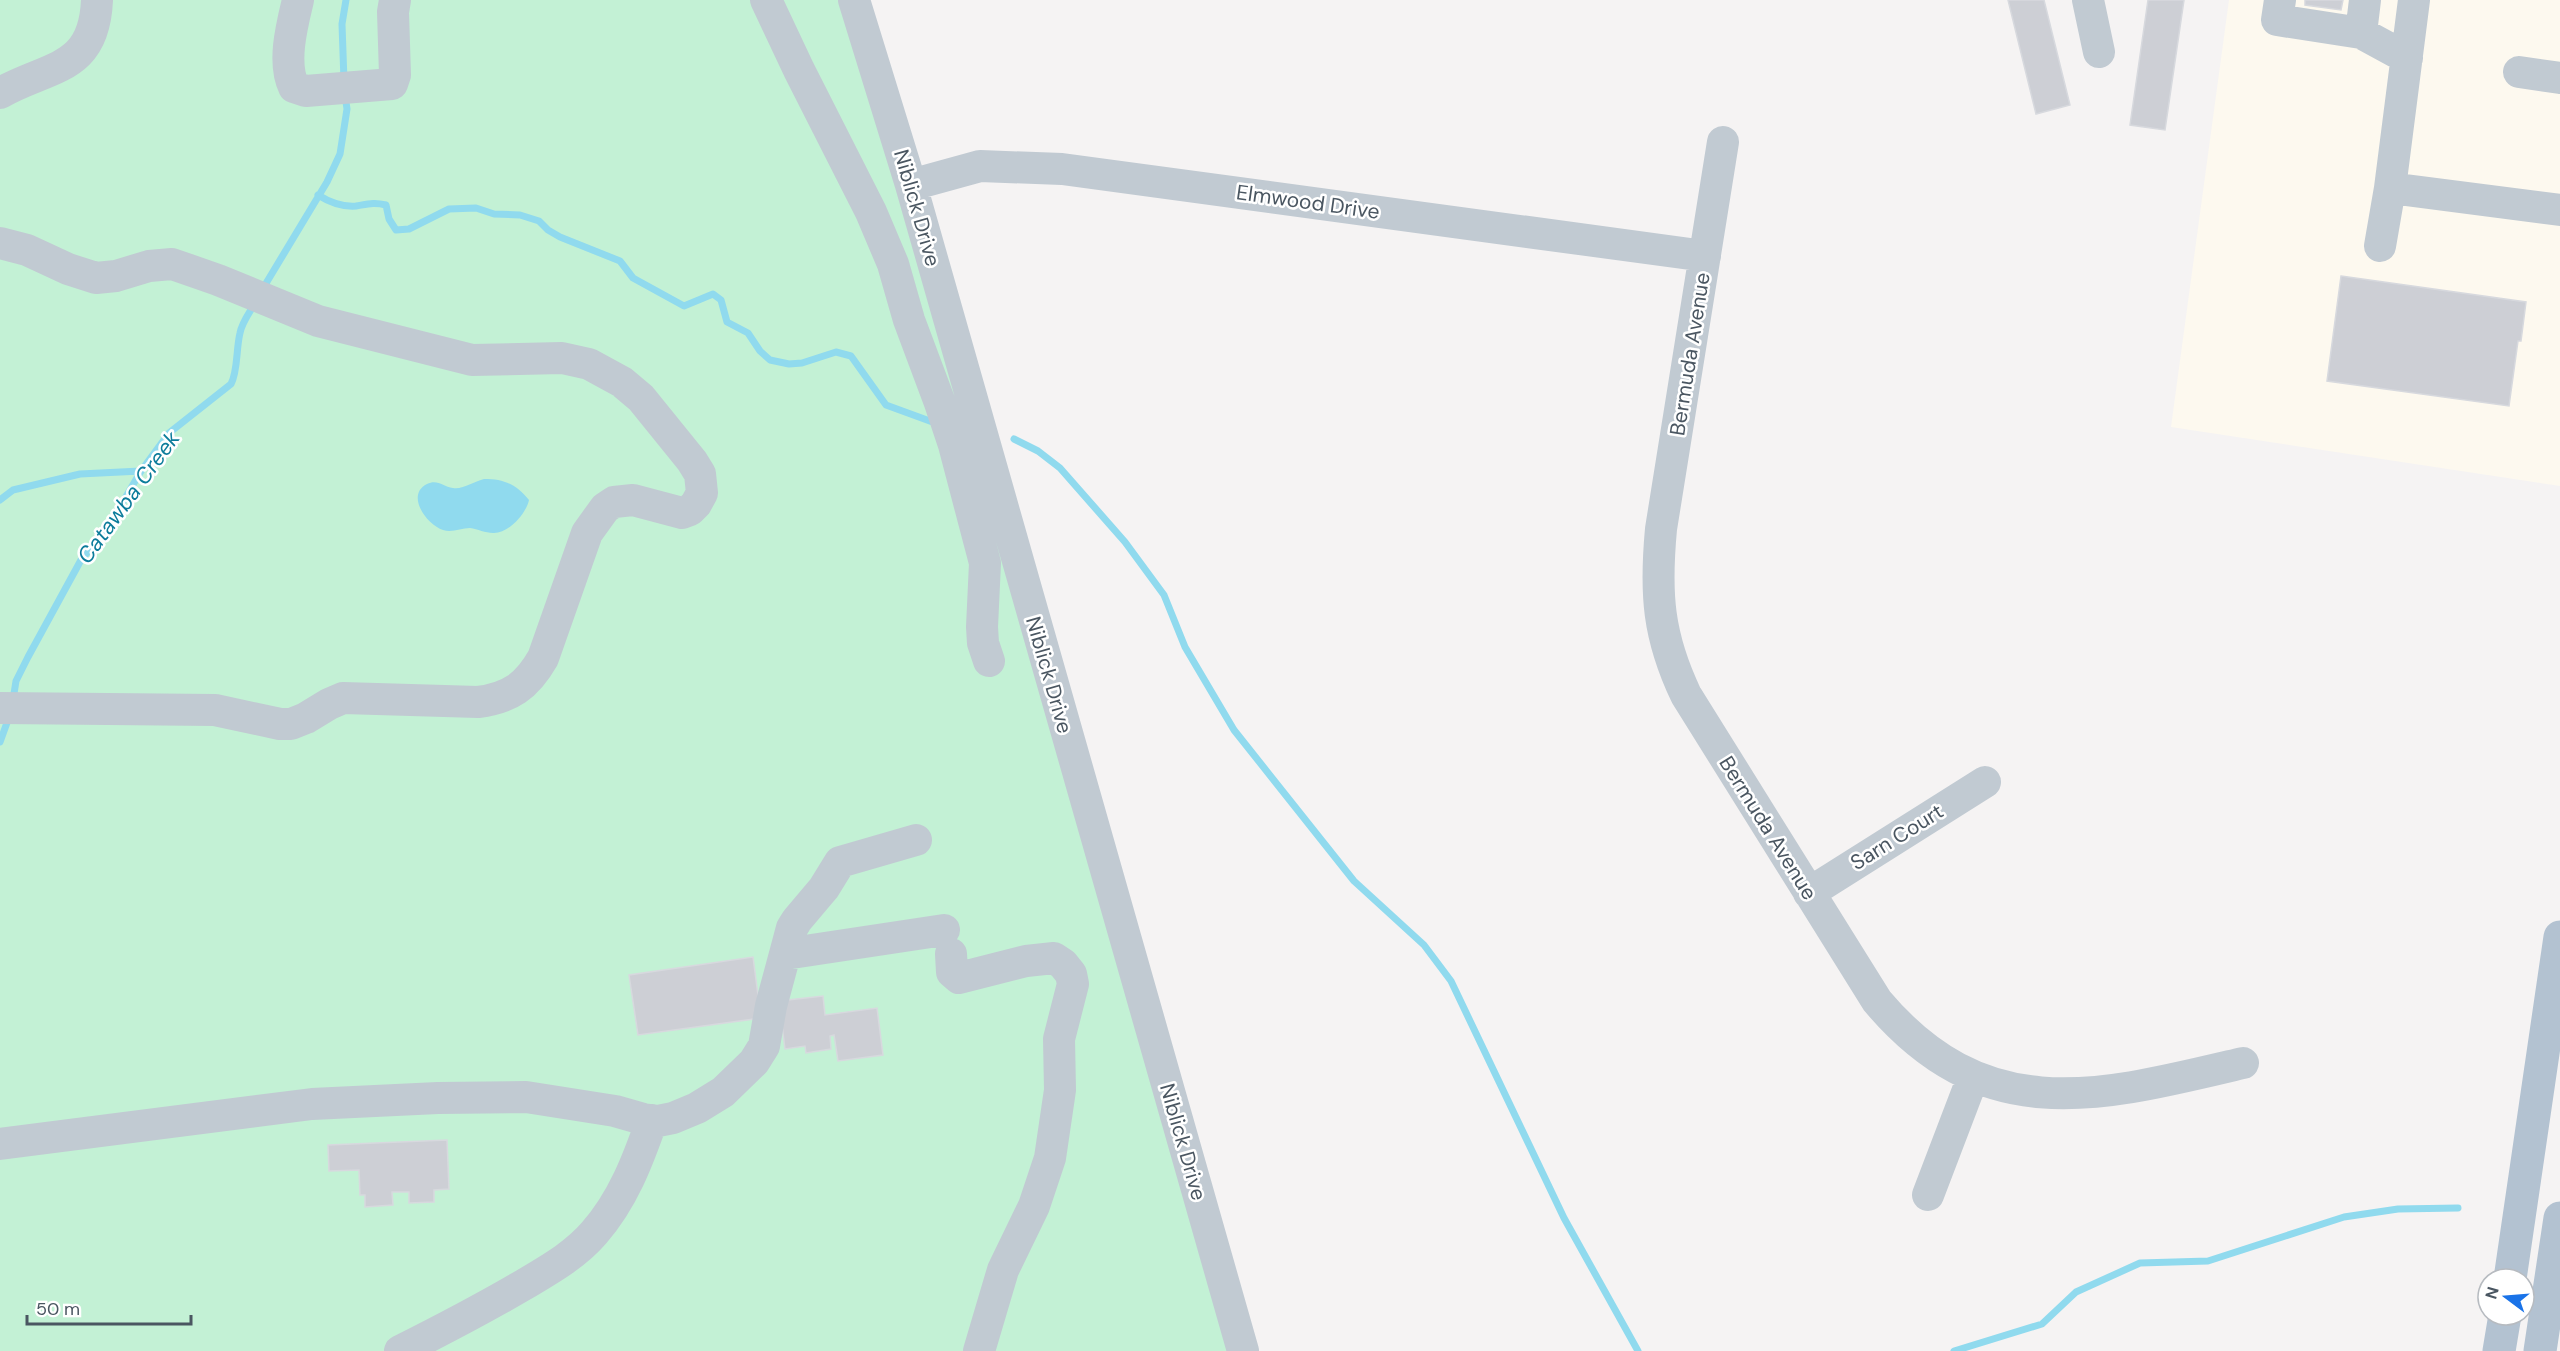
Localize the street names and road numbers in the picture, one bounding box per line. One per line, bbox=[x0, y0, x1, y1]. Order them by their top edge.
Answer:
street label: Niblick Drive bbox=[887, 146, 947, 270]
street label: Elmwood Drive bbox=[1235, 178, 1381, 226]
street label: Bermuda Avenue bbox=[1663, 270, 1717, 437]
street label: Niblick Drive bbox=[1019, 613, 1079, 737]
street label: Bermuda Avenue bbox=[1713, 751, 1824, 905]
street label: Sarn Court bbox=[1845, 797, 1949, 877]
street label: Niblick Drive bbox=[1153, 1080, 1213, 1204]

